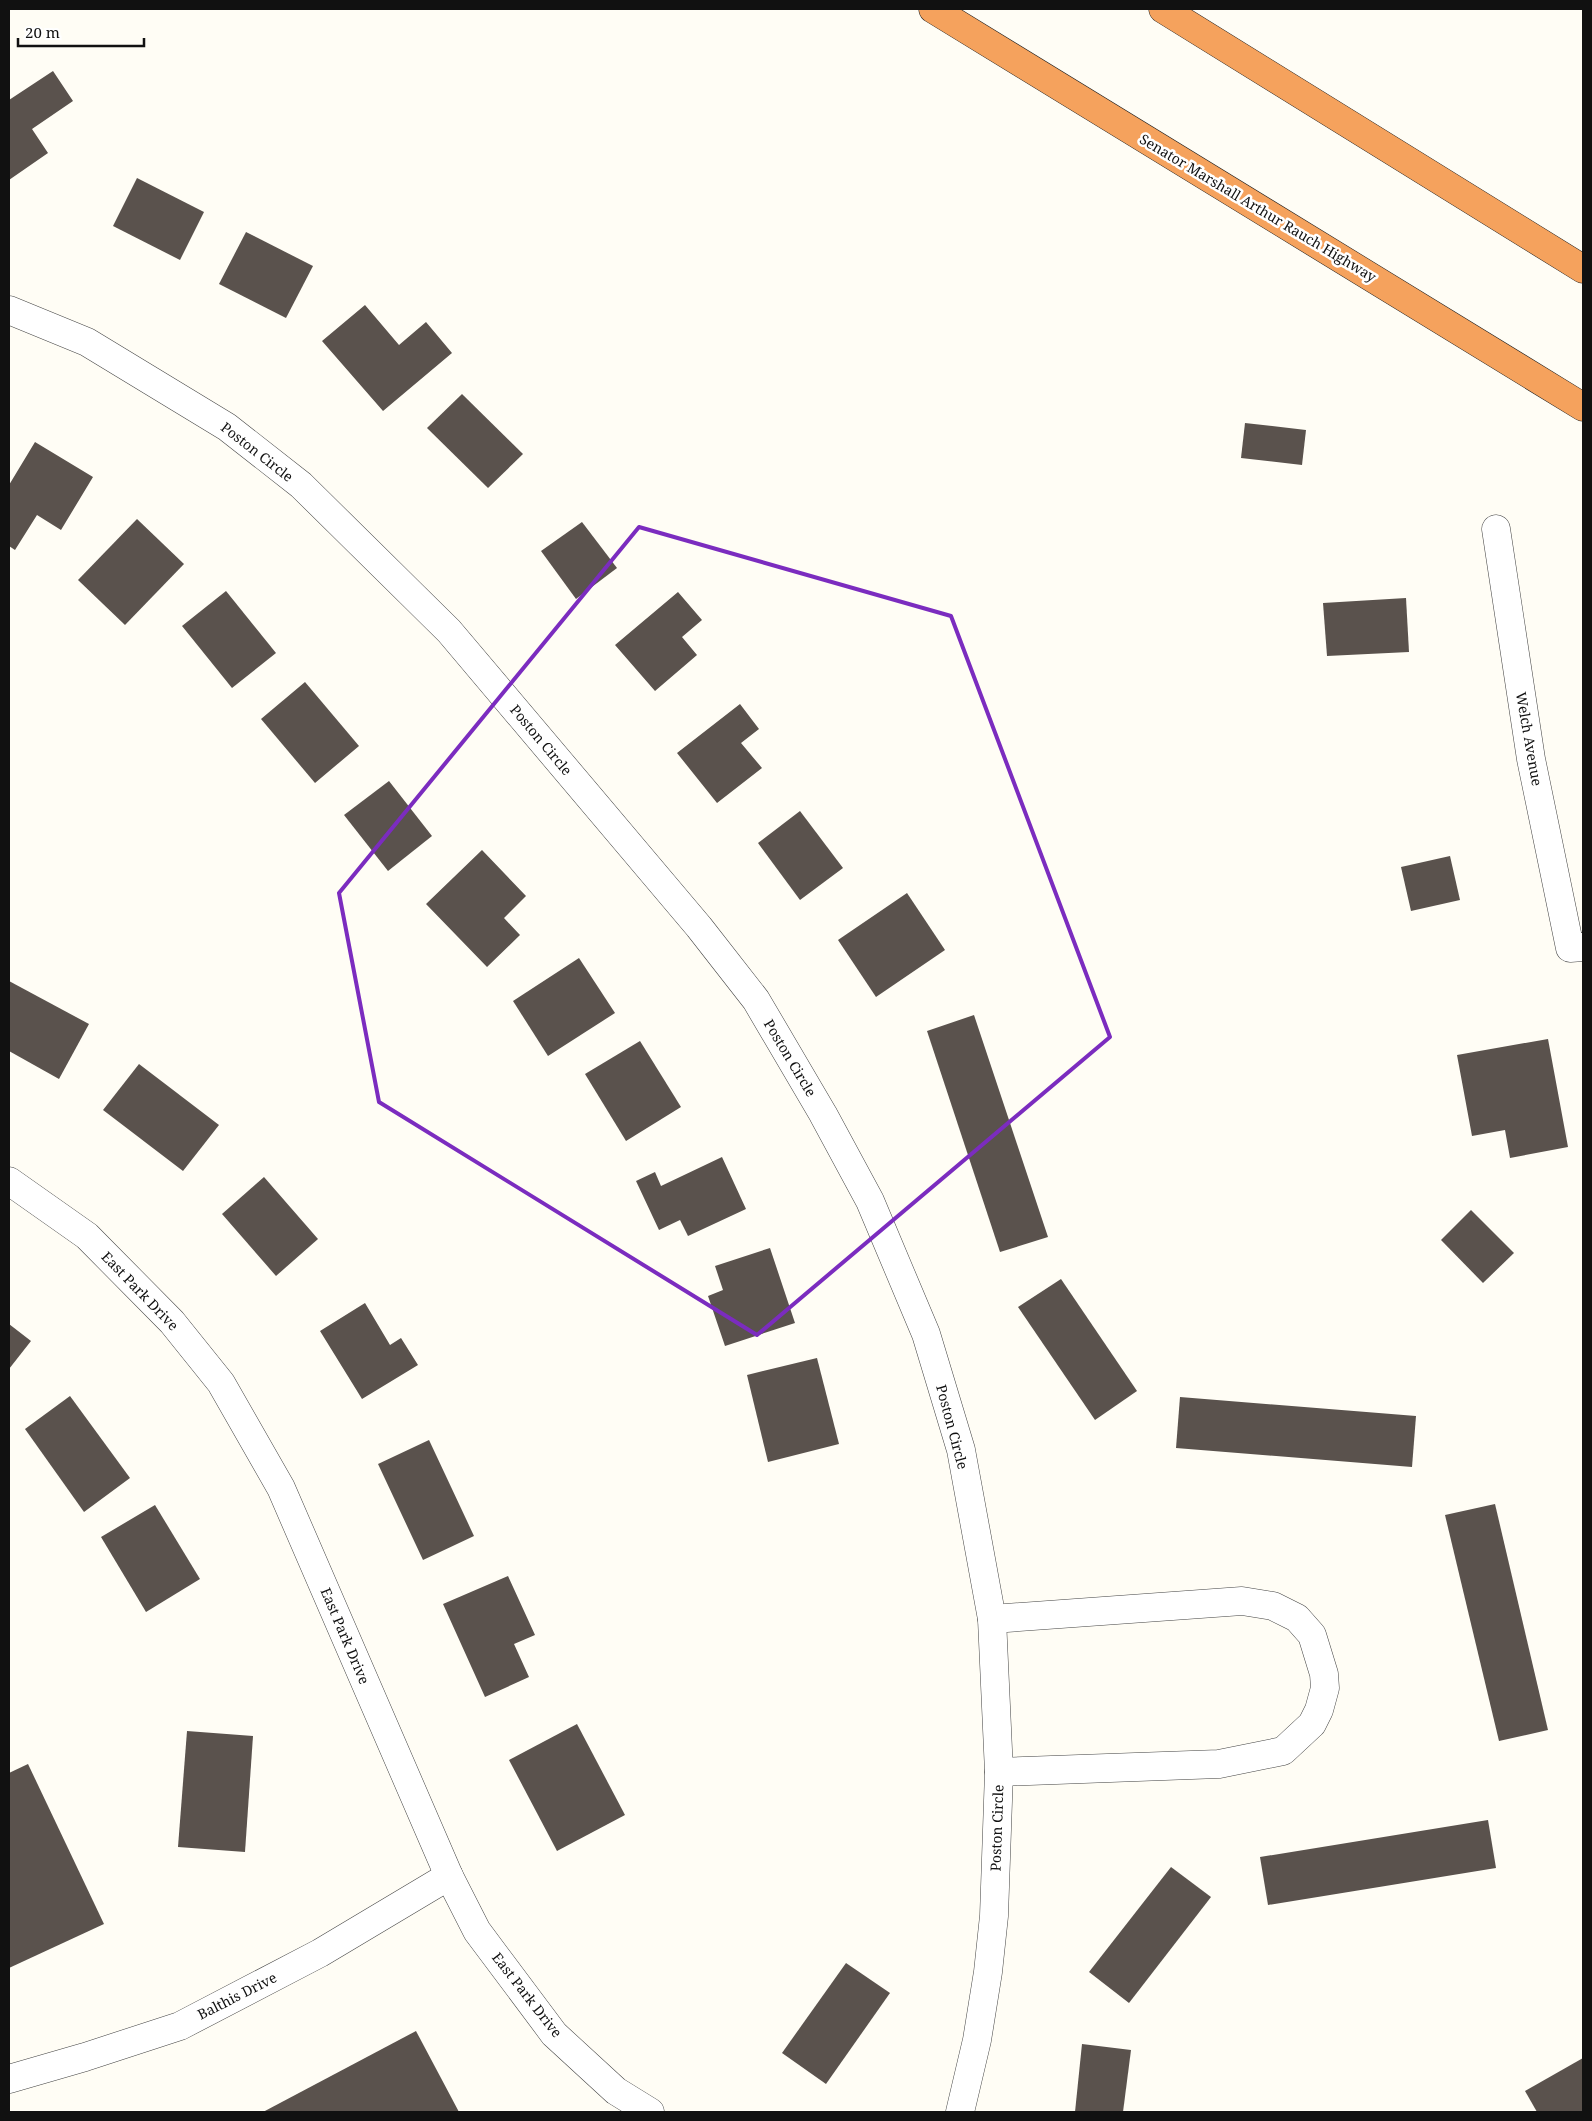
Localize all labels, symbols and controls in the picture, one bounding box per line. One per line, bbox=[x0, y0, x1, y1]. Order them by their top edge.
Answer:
scale bar bbox=[18, 15, 144, 47]
text: 20 m bbox=[25, 22, 60, 42]
street label: Senator Marshall Arthur Rauch Highway bbox=[1137, 129, 1380, 286]
street label: Poston Circle bbox=[217, 417, 297, 486]
street label: Welch Avenue bbox=[1512, 690, 1547, 787]
street label: Poston Circle bbox=[506, 700, 577, 779]
street label: Poston Circle bbox=[760, 1016, 821, 1100]
street label: East Park Drive bbox=[98, 1247, 183, 1334]
street label: Poston Circle bbox=[932, 1382, 973, 1471]
street label: East Park Drive bbox=[317, 1585, 374, 1687]
street label: Poston Circle bbox=[985, 1784, 1008, 1872]
street label: East Park Drive bbox=[488, 1948, 567, 2041]
street label: Balthis Drive bbox=[194, 1967, 280, 2024]

